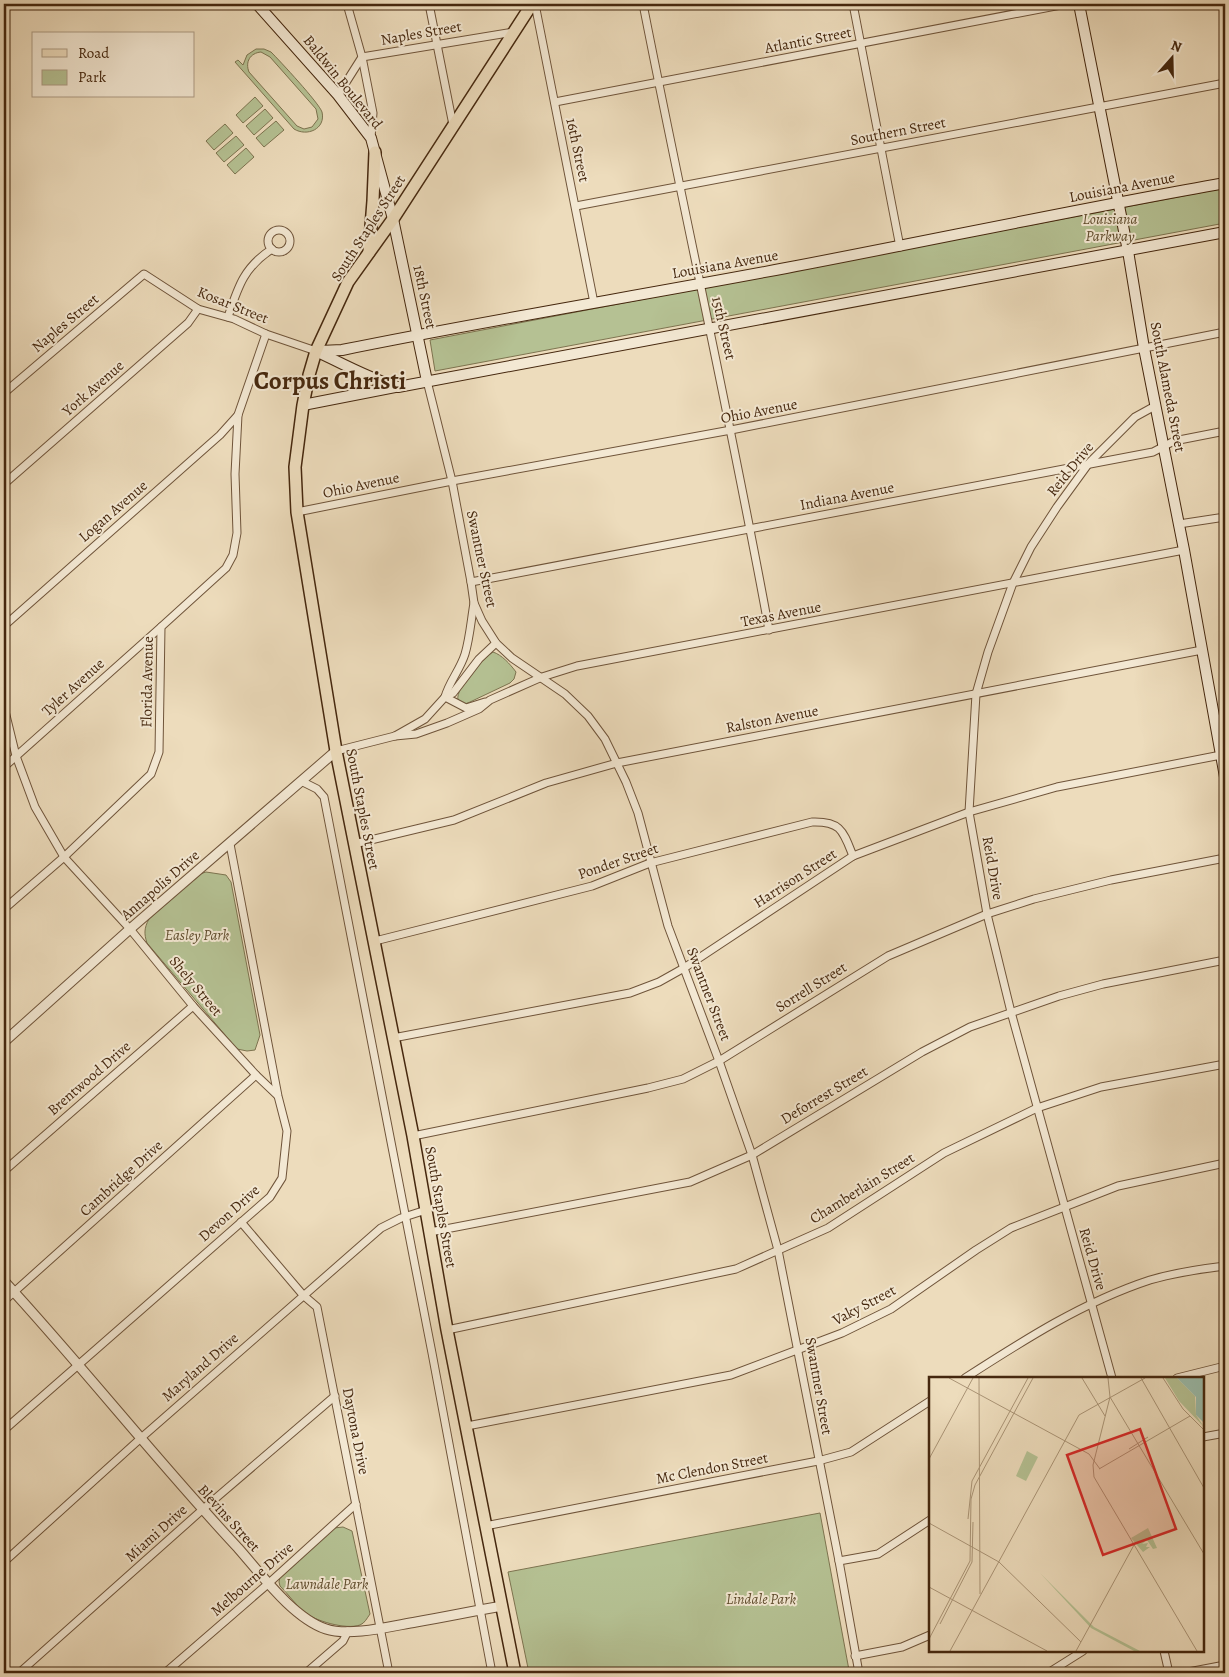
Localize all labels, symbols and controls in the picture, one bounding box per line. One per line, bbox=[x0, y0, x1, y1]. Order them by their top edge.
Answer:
street label: Naples Street bbox=[379, 16, 463, 50]
street label: Atlantic Street bbox=[762, 22, 853, 58]
street label: Baldwin Boulevard bbox=[299, 31, 388, 134]
legend bbox=[32, 32, 195, 98]
north arrow bbox=[1146, 32, 1196, 82]
text: N bbox=[1168, 36, 1184, 57]
text: Road bbox=[78, 43, 110, 63]
text: Park bbox=[78, 67, 107, 87]
street label: Southern Street bbox=[849, 112, 947, 150]
street label: 16th Street bbox=[561, 116, 595, 184]
street label: Louisiana Avenue bbox=[1067, 167, 1177, 207]
street label: South Staples Street bbox=[326, 171, 410, 285]
park label: Louisiana Parkway bbox=[1083, 209, 1138, 246]
street label: Louisiana Avenue bbox=[670, 245, 780, 283]
street label: 18th Street bbox=[408, 263, 442, 331]
street label: Kosar Street bbox=[194, 282, 272, 328]
street label: Naples Street bbox=[27, 289, 103, 357]
street label: 15th Street bbox=[707, 294, 741, 362]
street label: South Alameda Street bbox=[1146, 320, 1190, 454]
street label: York Avenue bbox=[57, 355, 128, 421]
district label: Corpus Christi bbox=[254, 364, 406, 398]
street label: Ohio Avenue bbox=[719, 394, 799, 428]
street label: Reid Drive bbox=[1042, 437, 1098, 500]
street label: Ohio Avenue bbox=[321, 467, 401, 503]
street label: Logan Avenue bbox=[74, 475, 152, 547]
street label: Indiana Avenue bbox=[798, 477, 896, 515]
street label: Swantner Street bbox=[462, 509, 502, 609]
street label: Texas Avenue bbox=[739, 596, 823, 632]
street label: Florida Avenue bbox=[136, 636, 158, 728]
street label: Tyler Avenue bbox=[37, 653, 109, 720]
street label: Ralston Avenue bbox=[724, 700, 820, 738]
street label: South Staples Street bbox=[341, 747, 385, 871]
street label: Reid Drive bbox=[978, 835, 1008, 902]
street label: Ponder Street bbox=[575, 838, 661, 884]
street label: Harrison Street bbox=[750, 844, 840, 912]
street label: Annapolis Drive bbox=[116, 845, 204, 925]
park label: Easley Park bbox=[165, 925, 230, 945]
street label: Swantner Street bbox=[682, 944, 736, 1044]
street label: Shely Street bbox=[165, 952, 227, 1020]
street label: Sorrell Street bbox=[772, 957, 850, 1017]
street label: Brentwood Drive bbox=[43, 1036, 135, 1120]
street label: Deforrest Street bbox=[777, 1061, 871, 1129]
street label: Cambridge Drive bbox=[75, 1135, 167, 1221]
street label: South Staples Street bbox=[420, 1145, 462, 1269]
street label: Chamberlain Street bbox=[806, 1148, 918, 1228]
street label: Devon Drive bbox=[194, 1180, 264, 1246]
street label: Reid Drive bbox=[1075, 1225, 1112, 1293]
street label: Vaky Street bbox=[828, 1280, 899, 1330]
street label: Maryland Drive bbox=[157, 1328, 243, 1406]
street label: Swantner Street bbox=[801, 1336, 837, 1436]
inset map bbox=[929, 1377, 1204, 1652]
street label: Daytona Drive bbox=[338, 1386, 374, 1476]
street label: Mc Clendon Street bbox=[654, 1447, 770, 1489]
street label: Blevins Street bbox=[193, 1480, 265, 1556]
street label: Miami Drive bbox=[121, 1500, 192, 1566]
street label: Melbourne Drive bbox=[206, 1537, 298, 1620]
park label: Lawndale Park bbox=[286, 1574, 369, 1594]
park label: Lindale Park bbox=[726, 1589, 796, 1609]

